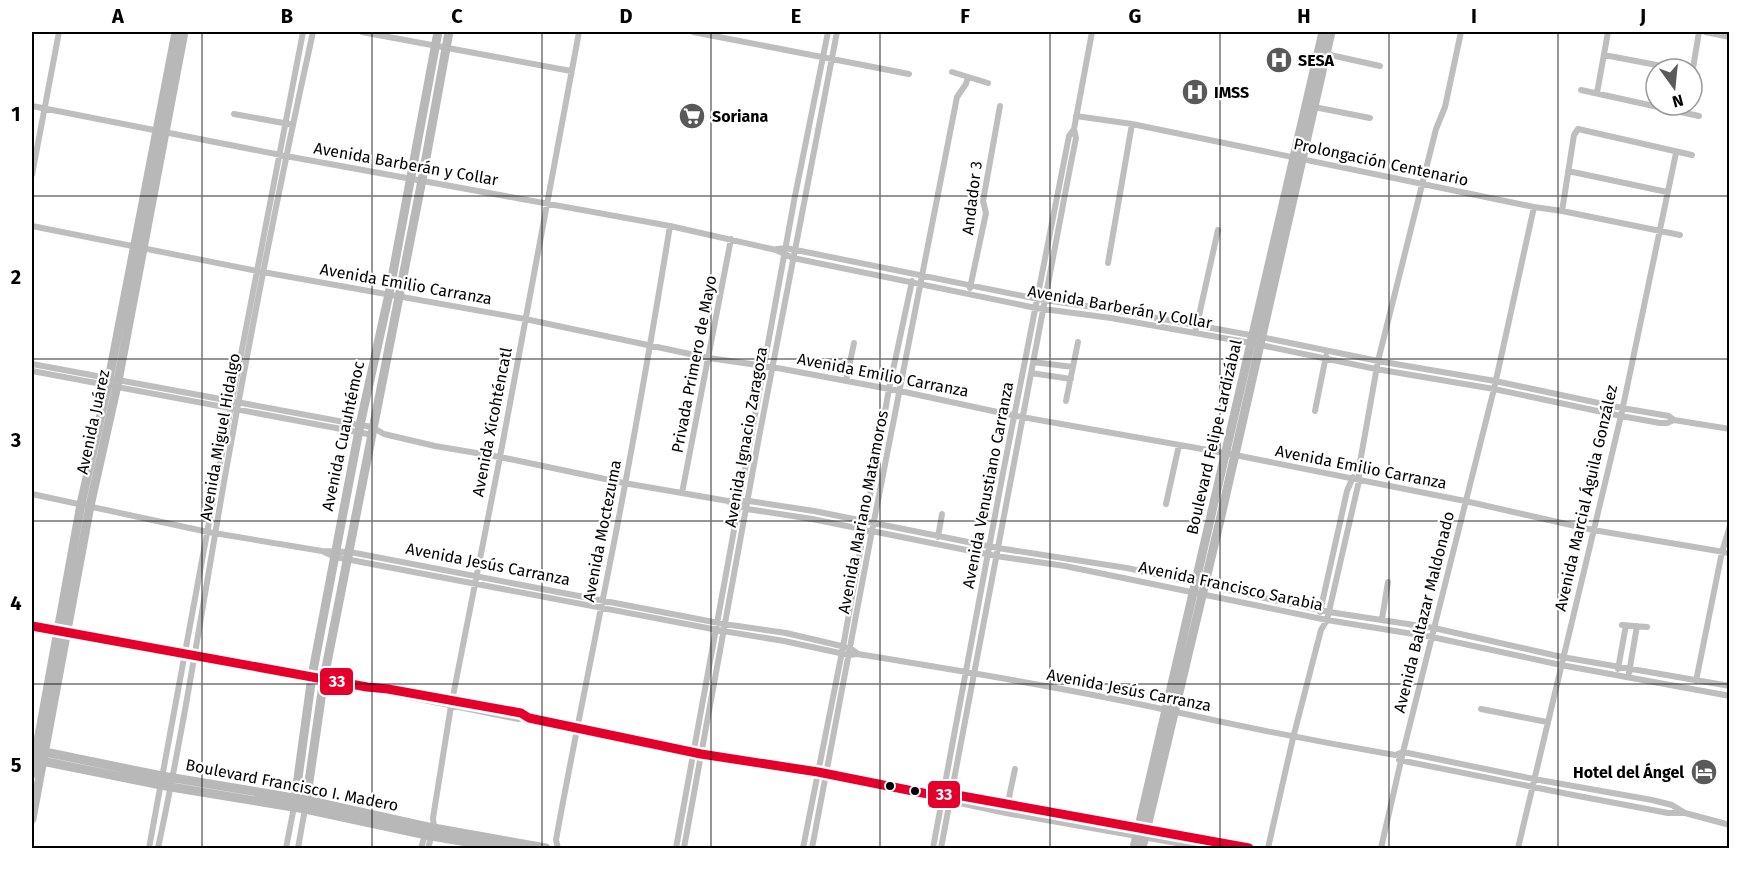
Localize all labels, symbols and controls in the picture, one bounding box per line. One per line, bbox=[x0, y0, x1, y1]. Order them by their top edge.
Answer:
text: A bbox=[111, 4, 125, 28]
text: B bbox=[281, 4, 293, 28]
text: C bbox=[451, 4, 463, 28]
text: D bbox=[619, 4, 633, 28]
text: E bbox=[791, 4, 801, 28]
text: F bbox=[960, 4, 970, 28]
text: G bbox=[1129, 4, 1141, 28]
text: H bbox=[1297, 4, 1311, 28]
text: I bbox=[1471, 4, 1477, 28]
text: J bbox=[1639, 4, 1646, 28]
hospital icon: SESA bbox=[1264, 45, 1294, 75]
place label: SESA bbox=[1298, 51, 1334, 70]
north arrow bbox=[1644, 57, 1704, 117]
hospital icon: IMSS bbox=[1180, 77, 1210, 107]
place label: IMSS bbox=[1214, 83, 1249, 102]
text: N bbox=[1670, 90, 1685, 112]
supermarket icon: Soriana bbox=[677, 101, 707, 131]
text: 1 bbox=[11, 102, 21, 126]
place label: Soriana bbox=[712, 107, 768, 126]
street label: Prolongación Centenario bbox=[1292, 134, 1470, 190]
street label: Avenida Barberán y Collar bbox=[312, 138, 501, 190]
street label: Andador 3 bbox=[958, 160, 986, 236]
street label: Avenida Emilio Carranza bbox=[319, 260, 493, 308]
text: 2 bbox=[11, 265, 21, 289]
street label: Privada Primero de Mayo bbox=[667, 274, 721, 454]
street label: Avenida Barberán y Collar bbox=[1026, 281, 1215, 333]
street label: Boulevard Felipe Lardizábal bbox=[1182, 337, 1246, 536]
street label: Avenida Ignacio Zaragoza bbox=[721, 345, 771, 529]
street label: Avenida Xicohténcatl bbox=[468, 346, 516, 498]
street label: Avenida Emilio Carranza bbox=[796, 349, 970, 401]
street label: Avenida Miguel Hidalgo bbox=[196, 352, 244, 522]
street label: Avenida Cuauhtémoc bbox=[318, 359, 368, 513]
street label: Avenida Juárez bbox=[73, 368, 113, 476]
street label: Avenida Venustiano Carranza bbox=[959, 380, 1017, 590]
street label: Avenida Marcial Águila González bbox=[1550, 383, 1621, 613]
street label: Avenida Mariano Matamoros bbox=[834, 409, 892, 615]
text: 3 bbox=[10, 428, 21, 452]
street label: Avenida Emilio Carranza bbox=[1274, 441, 1448, 493]
street label: Avenida Moctezuma bbox=[579, 458, 625, 604]
street label: Avenida Baltazar Maldonado bbox=[1390, 509, 1458, 715]
street label: Avenida Jesús Carranza bbox=[404, 539, 572, 589]
street label: Avenida Francisco Sarabia bbox=[1137, 557, 1325, 615]
text: 4 bbox=[10, 591, 22, 615]
street label: Avenida Jesús Carranza bbox=[1045, 665, 1213, 715]
line badge: 33 bbox=[319, 667, 354, 696]
text: 33 bbox=[328, 672, 345, 691]
text: 5 bbox=[11, 753, 22, 777]
street label: Boulevard Francisco I. Madero bbox=[184, 755, 400, 815]
hotel icon: Hotel del Ángel bbox=[1689, 757, 1719, 787]
place label: Hotel del Ángel bbox=[1573, 762, 1684, 782]
unlabelled marker bbox=[884, 780, 896, 792]
line badge: 33 bbox=[927, 780, 961, 809]
unlabelled marker bbox=[909, 785, 921, 797]
text: 33 bbox=[935, 785, 952, 804]

